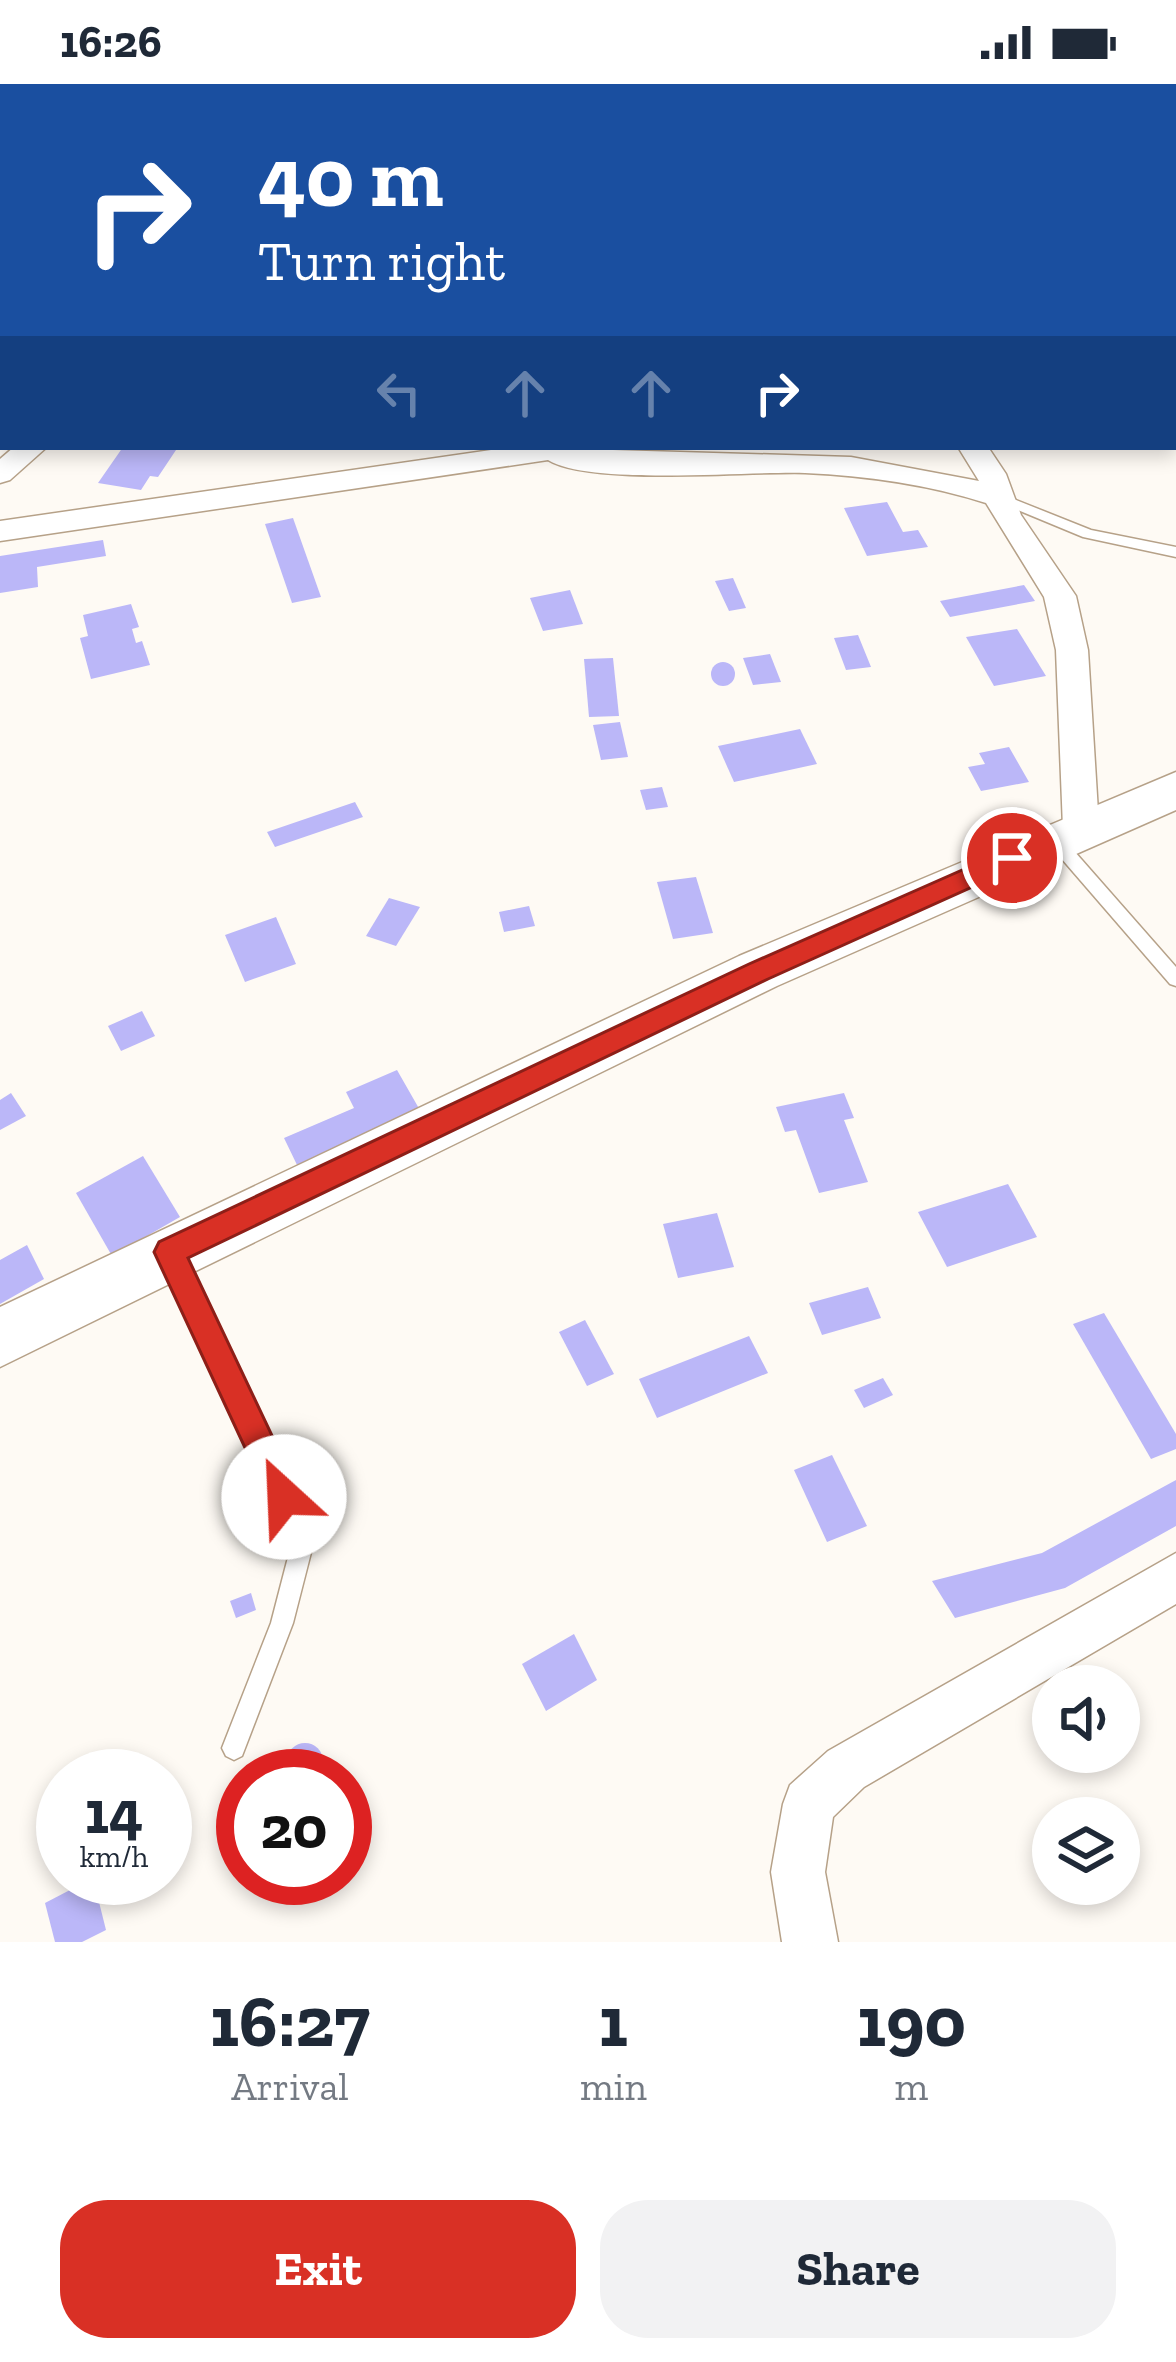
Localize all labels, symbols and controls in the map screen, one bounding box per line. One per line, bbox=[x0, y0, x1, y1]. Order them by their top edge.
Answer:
text: 16:26 bbox=[60, 15, 162, 69]
text: 40 m bbox=[258, 127, 444, 228]
icon: right bbox=[60, 132, 216, 288]
text: Turn right bbox=[258, 229, 505, 294]
icon: left bbox=[366, 360, 432, 426]
icon: ahead bbox=[492, 360, 558, 426]
icon: ahead bbox=[618, 360, 684, 426]
icon: right bbox=[744, 360, 810, 426]
pin bbox=[961, 807, 1063, 909]
icon: arrive bbox=[979, 825, 1045, 891]
position arrow bbox=[221, 1434, 347, 1560]
map controls bbox=[1032, 1665, 1140, 1905]
button: sound bbox=[1032, 1665, 1140, 1773]
speed limit sign: 20 bbox=[216, 1749, 372, 1905]
text: 14 bbox=[85, 1776, 143, 1848]
button: layers bbox=[1032, 1797, 1140, 1905]
text: km/h bbox=[80, 1839, 148, 1875]
text: 16:27 bbox=[210, 1978, 370, 2064]
text: 1 bbox=[599, 1978, 628, 2064]
text: 190 bbox=[857, 1978, 966, 2064]
text: Arrival bbox=[231, 2063, 349, 2110]
text: min bbox=[580, 2063, 647, 2110]
text: m bbox=[895, 2063, 928, 2110]
button: Exit bbox=[60, 2200, 576, 2338]
button: Share bbox=[600, 2200, 1116, 2338]

